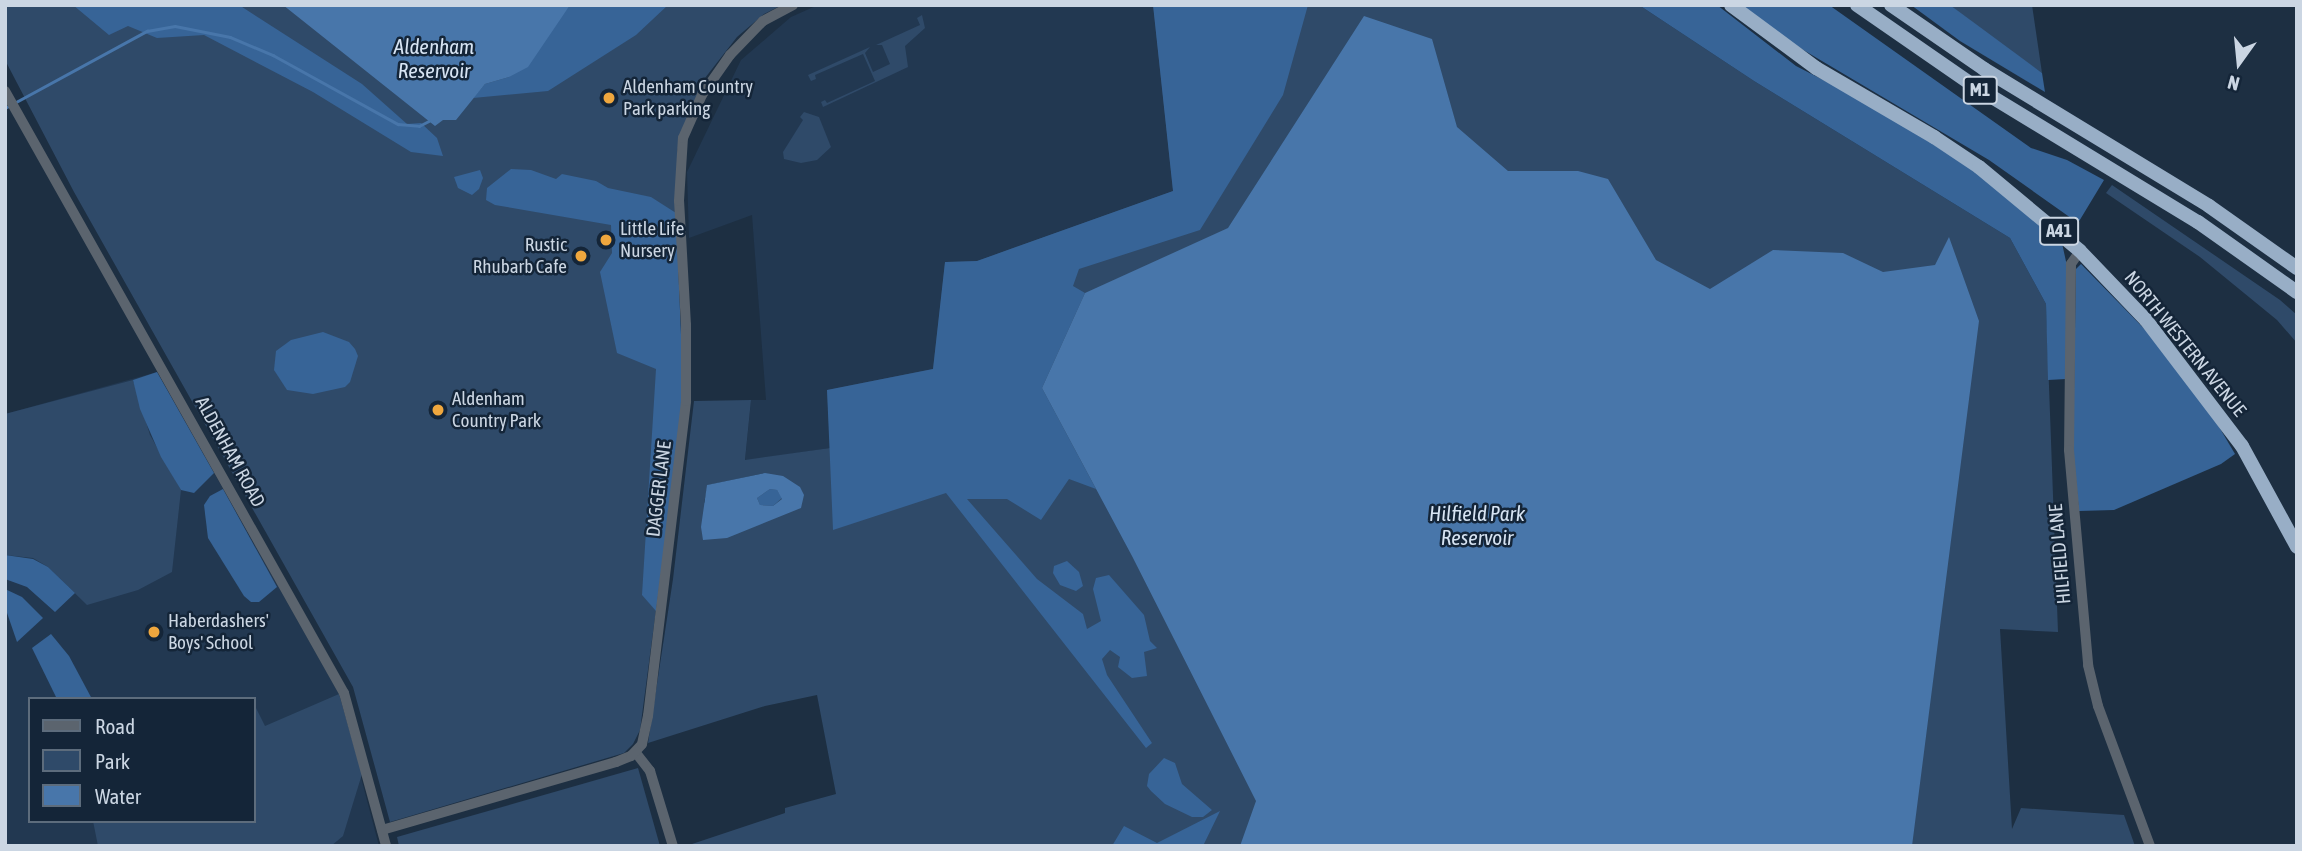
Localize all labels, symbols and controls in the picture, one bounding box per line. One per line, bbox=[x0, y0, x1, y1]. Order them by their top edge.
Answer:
north arrow bbox=[2204, 28, 2274, 98]
water label: Aldenham Reservoir bbox=[394, 33, 474, 83]
text: N bbox=[2225, 71, 2242, 95]
place label: Aldenham Country Park parking bbox=[623, 76, 753, 120]
road number: M1 bbox=[1962, 76, 1997, 104]
marker: Aldenham Country Park parking bbox=[601, 90, 617, 106]
road number: A41 bbox=[2038, 216, 2080, 246]
place label: Little Life Nursery bbox=[620, 218, 684, 262]
marker: Little Life Nursery bbox=[598, 232, 614, 248]
place label: Rustic Rhubarb Cafe bbox=[473, 234, 567, 278]
marker: Rustic Rhubarb Cafe bbox=[573, 248, 589, 264]
street label: NORTH WESTERN AVENUE bbox=[2119, 267, 2251, 421]
place label: Aldenham Country Park bbox=[452, 388, 541, 432]
street label: ALDENHAM ROAD bbox=[190, 393, 270, 511]
marker: Aldenham Country Park bbox=[430, 402, 446, 418]
street label: DAGGER LANE bbox=[642, 440, 676, 538]
water label: Hilfield Park Reservoir bbox=[1429, 500, 1525, 550]
street label: HILFIELD LANE bbox=[2044, 503, 2076, 605]
place label: Haberdashers' Boys' School bbox=[168, 610, 269, 654]
marker: Haberdashers' Boys' School bbox=[146, 624, 162, 640]
legend bbox=[28, 697, 256, 823]
text: Road bbox=[95, 714, 135, 738]
text: Park bbox=[95, 749, 130, 773]
text: Water bbox=[95, 784, 141, 808]

